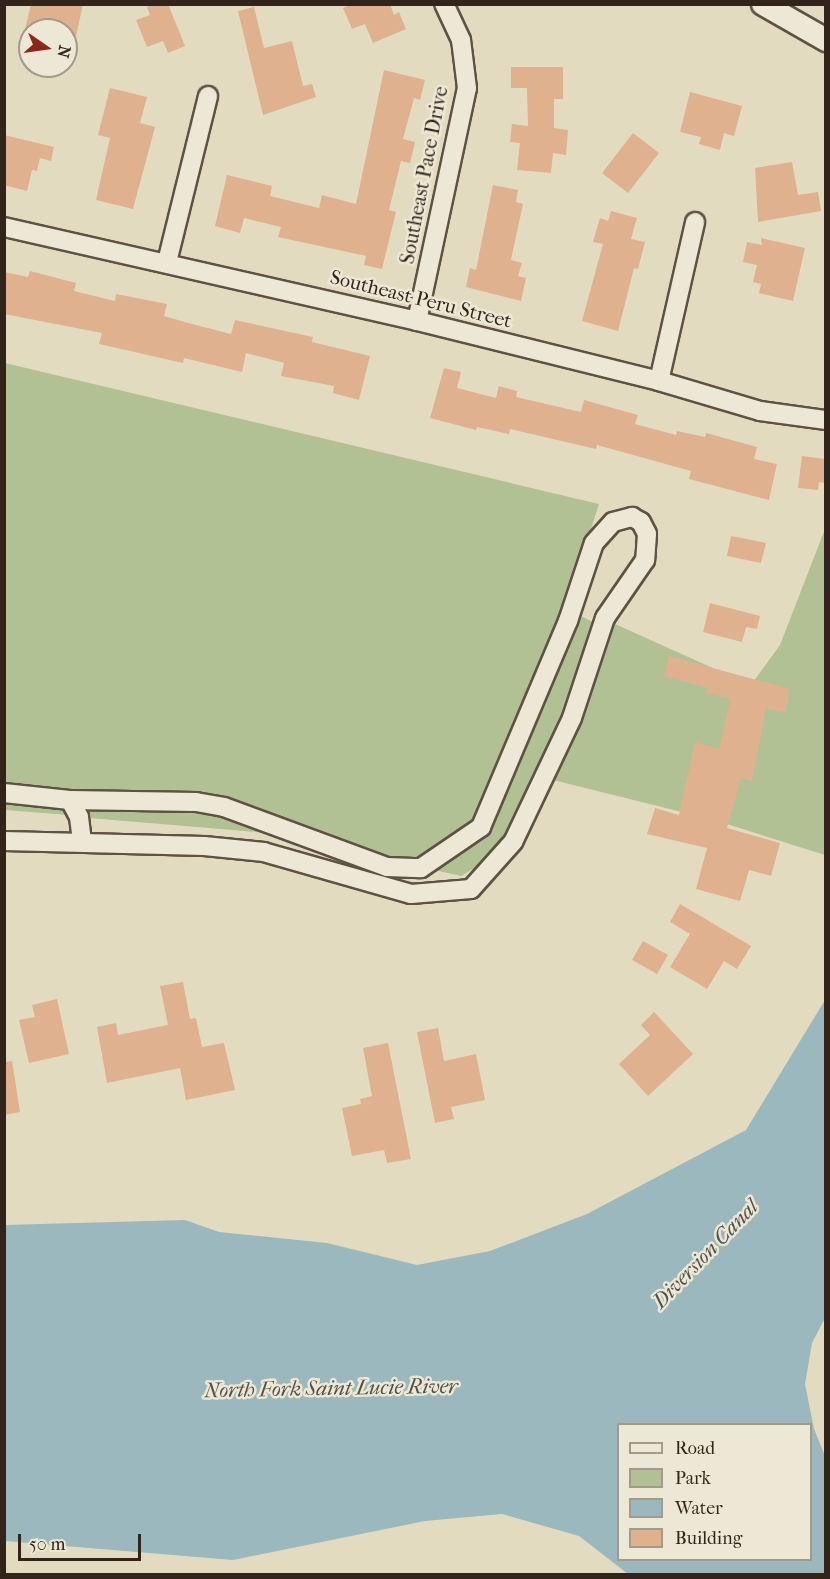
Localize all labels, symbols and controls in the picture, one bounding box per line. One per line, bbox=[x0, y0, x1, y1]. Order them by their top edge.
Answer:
north arrow bbox=[18, 18, 78, 78]
text: N bbox=[53, 44, 75, 60]
street label: Southeast Pace Drive bbox=[395, 84, 453, 266]
street label: Southeast Peru Street bbox=[328, 265, 514, 333]
water label: Diversion Canal bbox=[647, 1194, 763, 1314]
water label: North Fork Saint Lucie River bbox=[204, 1373, 458, 1403]
legend bbox=[617, 1423, 812, 1561]
text: Road bbox=[675, 1438, 715, 1459]
text: Park bbox=[675, 1468, 711, 1489]
text: Water bbox=[675, 1498, 723, 1519]
scale bar bbox=[21, 1522, 144, 1560]
text: Building bbox=[675, 1528, 742, 1549]
text: 50 m bbox=[29, 1534, 65, 1555]

